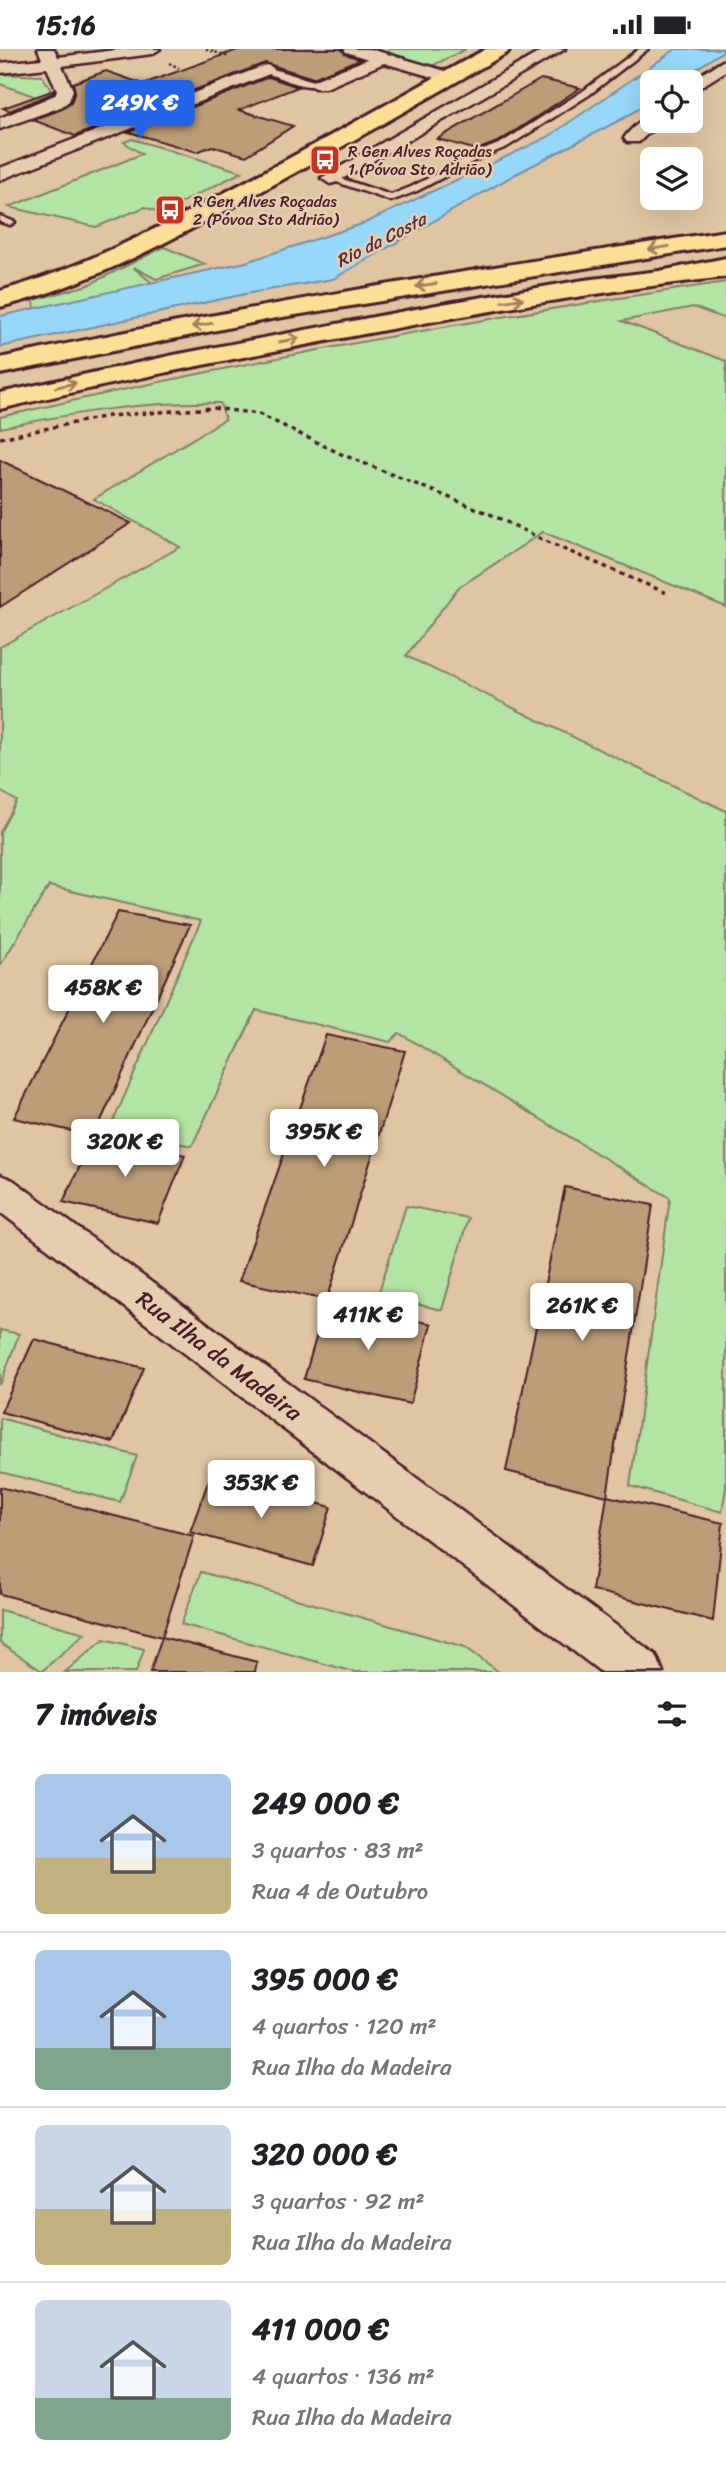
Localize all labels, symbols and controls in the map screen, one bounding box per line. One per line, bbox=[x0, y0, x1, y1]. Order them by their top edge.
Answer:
text: 15:16 bbox=[35, 2, 96, 48]
map controls bbox=[640, 70, 703, 210]
button: locate bbox=[640, 70, 703, 133]
pin: 249K € bbox=[83, 81, 197, 140]
text: 249K € bbox=[101, 82, 179, 123]
place label: R Gen Alves Roçadas 1 (Póvoa Sto Adrião) bbox=[348, 137, 492, 184]
bus stop icon: R Gen Alves Roçadas 1 (Póvoa Sto Adrião) bbox=[308, 143, 342, 177]
button: layers bbox=[640, 147, 703, 210]
place label: R Gen Alves Roçadas 2 (Póvoa Sto Adrião) bbox=[193, 187, 340, 234]
bus stop icon: R Gen Alves Roçadas 2 (Póvoa Sto Adrião) bbox=[153, 193, 187, 227]
water label: Rio da Costa bbox=[330, 203, 434, 276]
one-way arrow bbox=[648, 242, 670, 255]
one-way arrow bbox=[415, 279, 438, 292]
one-way arrow bbox=[501, 293, 524, 306]
one-way arrow bbox=[191, 318, 214, 332]
one-way arrow bbox=[277, 333, 300, 347]
one-way arrow bbox=[54, 378, 77, 391]
pin: 458K € bbox=[46, 965, 160, 1025]
text: 458K € bbox=[64, 967, 142, 1008]
pin: 395K € bbox=[267, 1109, 381, 1169]
text: 395K € bbox=[286, 1111, 362, 1152]
pin: 320K € bbox=[68, 1119, 182, 1179]
text: 320K € bbox=[87, 1121, 163, 1162]
street label: Rua Ilha da Madeira bbox=[127, 1280, 311, 1433]
pin: 261K € bbox=[525, 1283, 639, 1343]
text: 261K € bbox=[546, 1285, 618, 1326]
pin: 411K € bbox=[311, 1293, 425, 1352]
text: 411K € bbox=[333, 1294, 403, 1335]
pin: 353K € bbox=[204, 1461, 318, 1520]
text: 353K € bbox=[224, 1462, 298, 1503]
text: 7 imóveis bbox=[35, 1687, 156, 1741]
icon: filters bbox=[653, 1695, 691, 1733]
text: 249 000 € bbox=[252, 1776, 399, 1830]
icon: home bbox=[91, 1802, 175, 1886]
text: 3 quartos · 83 m² bbox=[252, 1830, 424, 1871]
text: Rua 4 de Outubro bbox=[252, 1871, 428, 1912]
text: 395 000 € bbox=[252, 1952, 398, 2006]
icon: home bbox=[91, 1978, 175, 2062]
text: 4 quartos · 120 m² bbox=[252, 2006, 437, 2047]
text: Rua Ilha da Madeira bbox=[252, 2047, 452, 2088]
text: 320 000 € bbox=[252, 2127, 397, 2181]
icon: home bbox=[91, 2153, 175, 2237]
text: 3 quartos · 92 m² bbox=[252, 2181, 425, 2222]
text: Rua Ilha da Madeira bbox=[252, 2222, 452, 2263]
text: 411 000 € bbox=[252, 2302, 389, 2356]
icon: home bbox=[91, 2328, 175, 2412]
text: 4 quartos · 136 m² bbox=[252, 2356, 434, 2397]
text: Rua Ilha da Madeira bbox=[252, 2397, 452, 2438]

